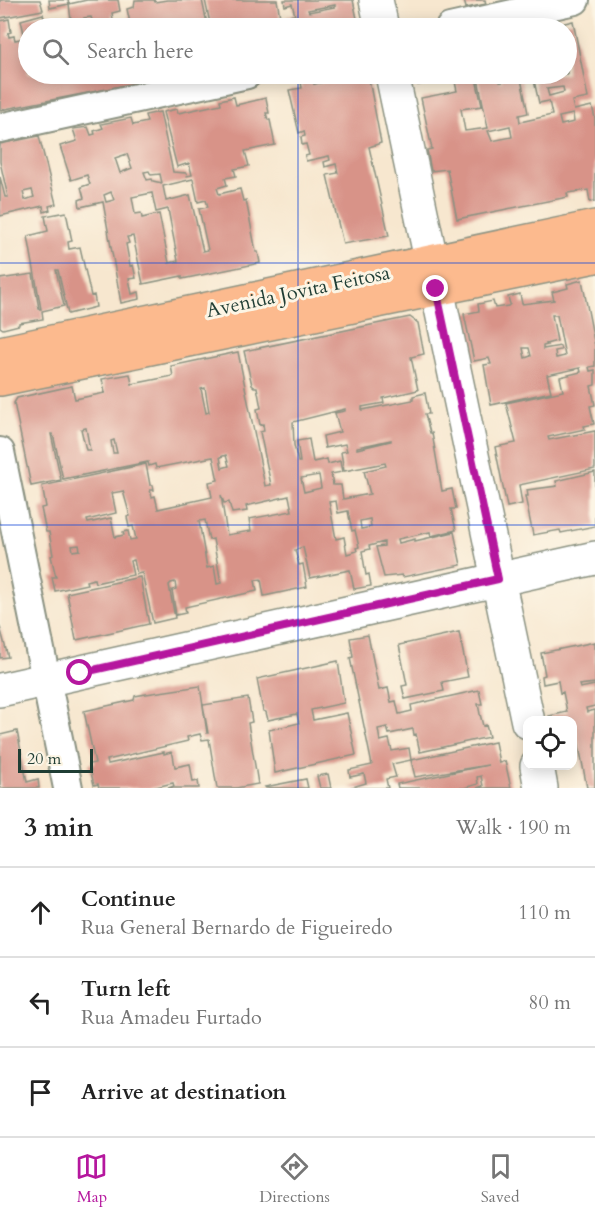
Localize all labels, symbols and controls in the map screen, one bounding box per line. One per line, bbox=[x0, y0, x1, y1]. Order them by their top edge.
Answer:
search box bbox=[18, 18, 577, 84]
icon: search bbox=[39, 35, 72, 68]
text: Search here bbox=[87, 36, 194, 66]
street label: Avenida Jovita Feitosa bbox=[204, 259, 393, 324]
route end bbox=[422, 275, 448, 301]
route start bbox=[66, 659, 92, 685]
map controls bbox=[523, 716, 577, 770]
button: locate bbox=[523, 716, 577, 770]
scale bar bbox=[18, 746, 93, 774]
text: 20 m bbox=[27, 748, 61, 770]
text: 3 min bbox=[24, 810, 93, 845]
text: Walk · 190 m bbox=[456, 814, 571, 841]
text: Continue bbox=[81, 884, 176, 914]
icon: ahead bbox=[24, 896, 57, 929]
text: 110 m bbox=[518, 899, 571, 926]
text: Rua General Bernardo de Figueiredo bbox=[81, 914, 393, 941]
text: Turn left bbox=[81, 974, 170, 1004]
icon: left bbox=[24, 986, 57, 1019]
text: 80 m bbox=[528, 989, 571, 1016]
text: Rua Amadeu Furtado bbox=[81, 1004, 262, 1031]
icon: arrive bbox=[24, 1076, 57, 1109]
text: Arrive at destination bbox=[81, 1077, 286, 1107]
tab: Map bbox=[75, 1150, 108, 1208]
tab: Directions bbox=[259, 1150, 330, 1208]
tab: Saved bbox=[481, 1150, 520, 1208]

